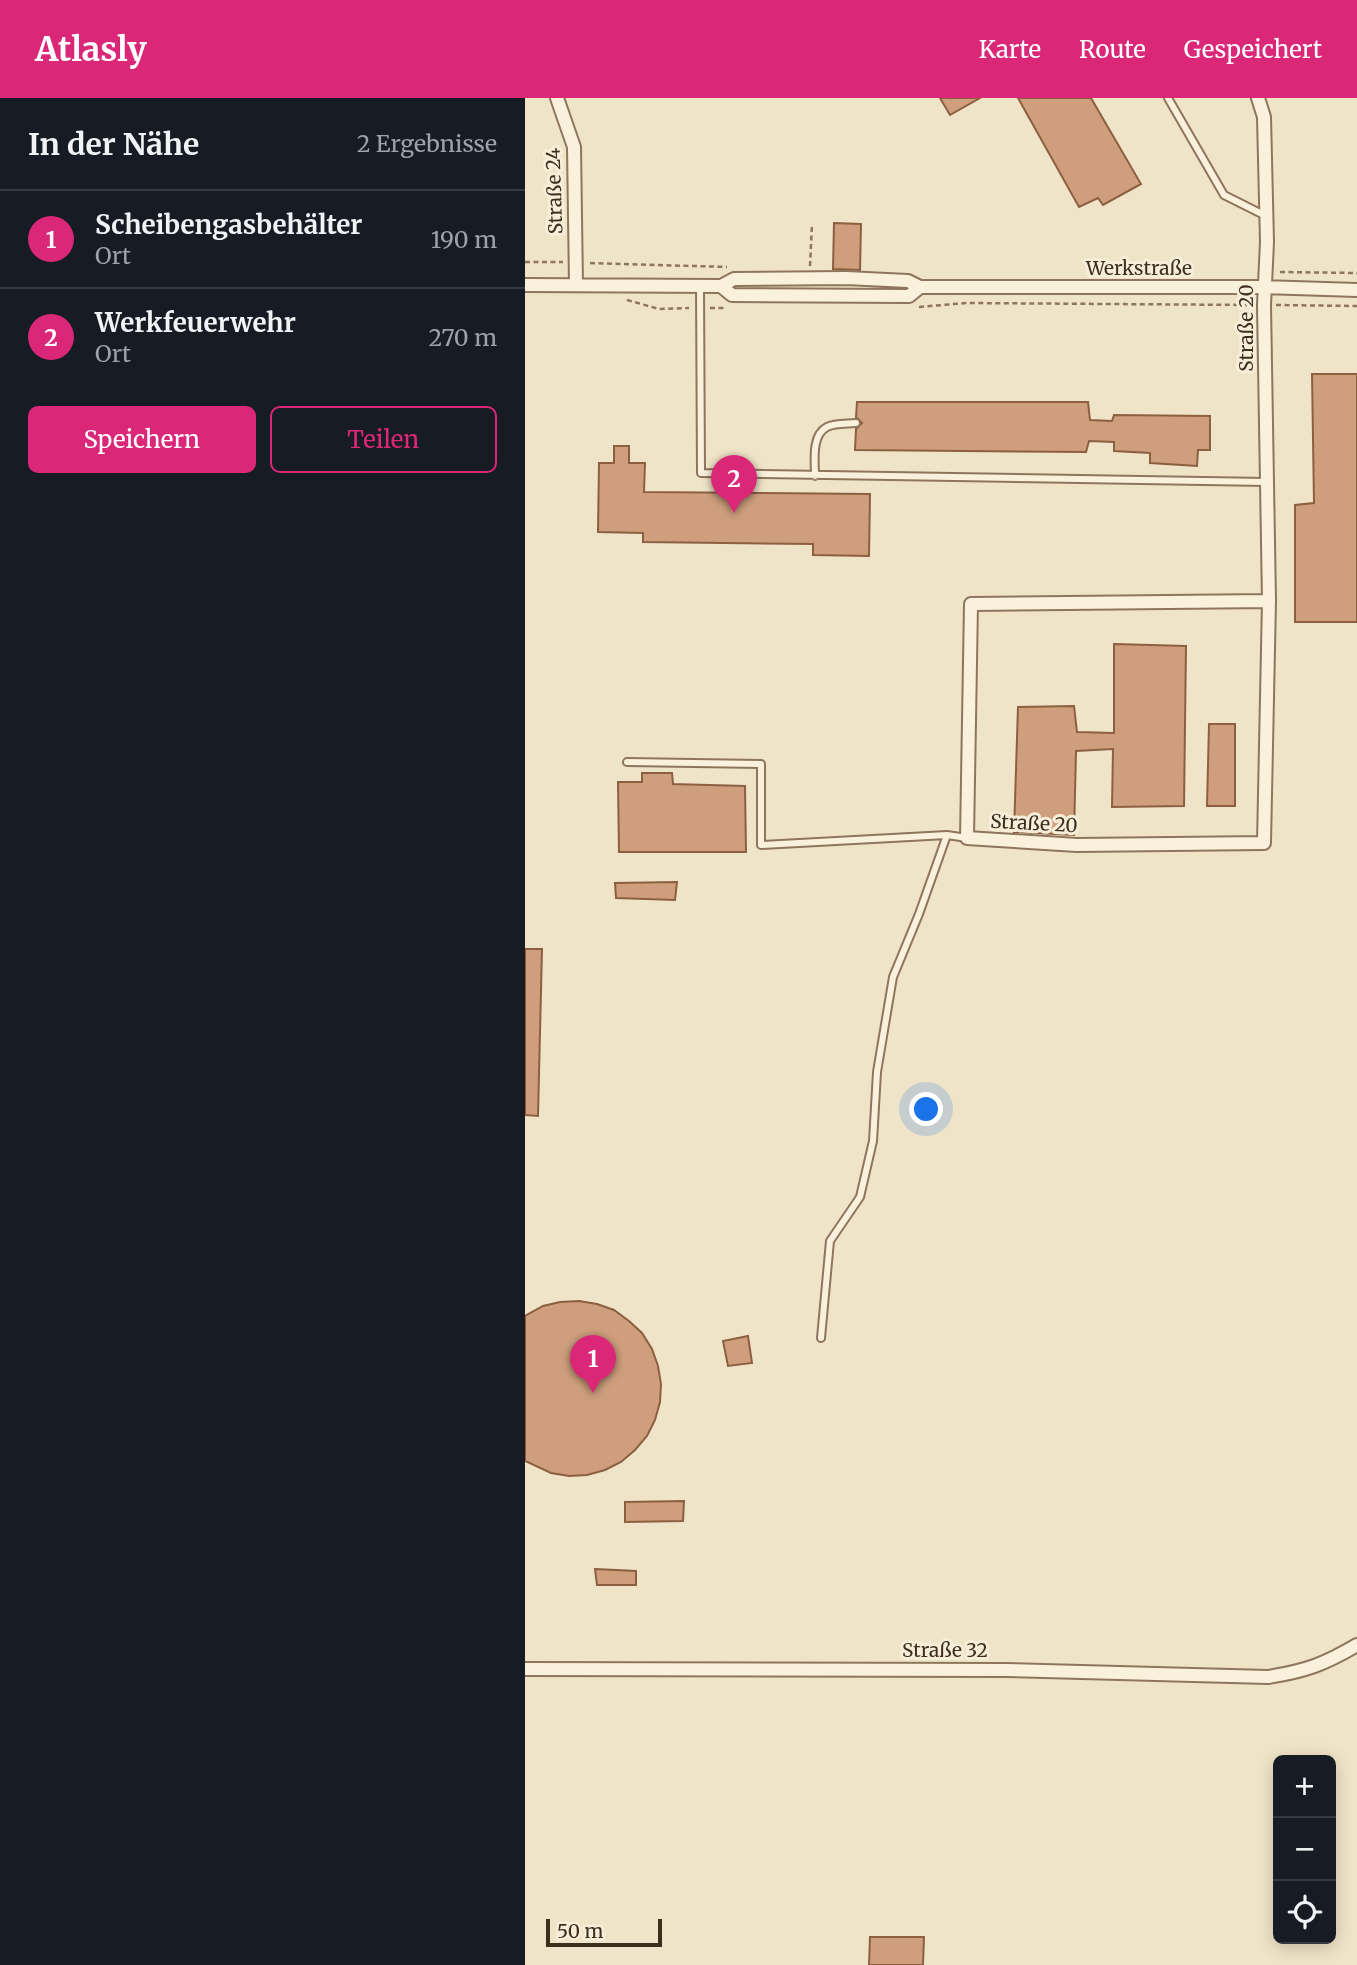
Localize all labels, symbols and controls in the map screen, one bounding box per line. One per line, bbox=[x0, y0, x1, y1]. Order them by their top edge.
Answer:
text: Atlasly bbox=[35, 29, 147, 70]
text: Karte bbox=[979, 34, 1041, 65]
text: Route bbox=[1079, 34, 1146, 65]
text: Gespeichert bbox=[1184, 34, 1322, 65]
text: In der Nähe bbox=[28, 125, 199, 163]
text: 2 Ergebnisse bbox=[357, 129, 497, 158]
street label: Straße 24 bbox=[540, 147, 568, 235]
text: Scheibengasbehälter bbox=[95, 208, 362, 241]
text: 1 bbox=[46, 225, 56, 254]
text: 190 m bbox=[431, 225, 497, 254]
text: Ort bbox=[95, 241, 131, 270]
street label: Werkstraße bbox=[1085, 256, 1192, 280]
street label: Straße 20 bbox=[1234, 284, 1258, 372]
text: Werkfeuerwehr bbox=[95, 306, 296, 339]
text: 2 bbox=[44, 323, 58, 352]
text: 270 m bbox=[429, 323, 497, 352]
text: Ort bbox=[95, 339, 131, 368]
button: Speichern bbox=[28, 406, 256, 473]
button: Teilen bbox=[270, 406, 497, 473]
pin: 2 bbox=[711, 455, 757, 513]
street label: Straße 20 bbox=[990, 809, 1078, 837]
your location bbox=[909, 1092, 943, 1126]
pin: 1 bbox=[570, 1335, 616, 1393]
street label: Straße 32 bbox=[902, 1638, 988, 1662]
map controls bbox=[1273, 1755, 1336, 1944]
button: + bbox=[1273, 1755, 1336, 1818]
button: − bbox=[1273, 1818, 1336, 1881]
button: locate bbox=[1273, 1881, 1336, 1944]
scale bar bbox=[546, 1916, 661, 1948]
text: 50 m bbox=[557, 1919, 603, 1943]

